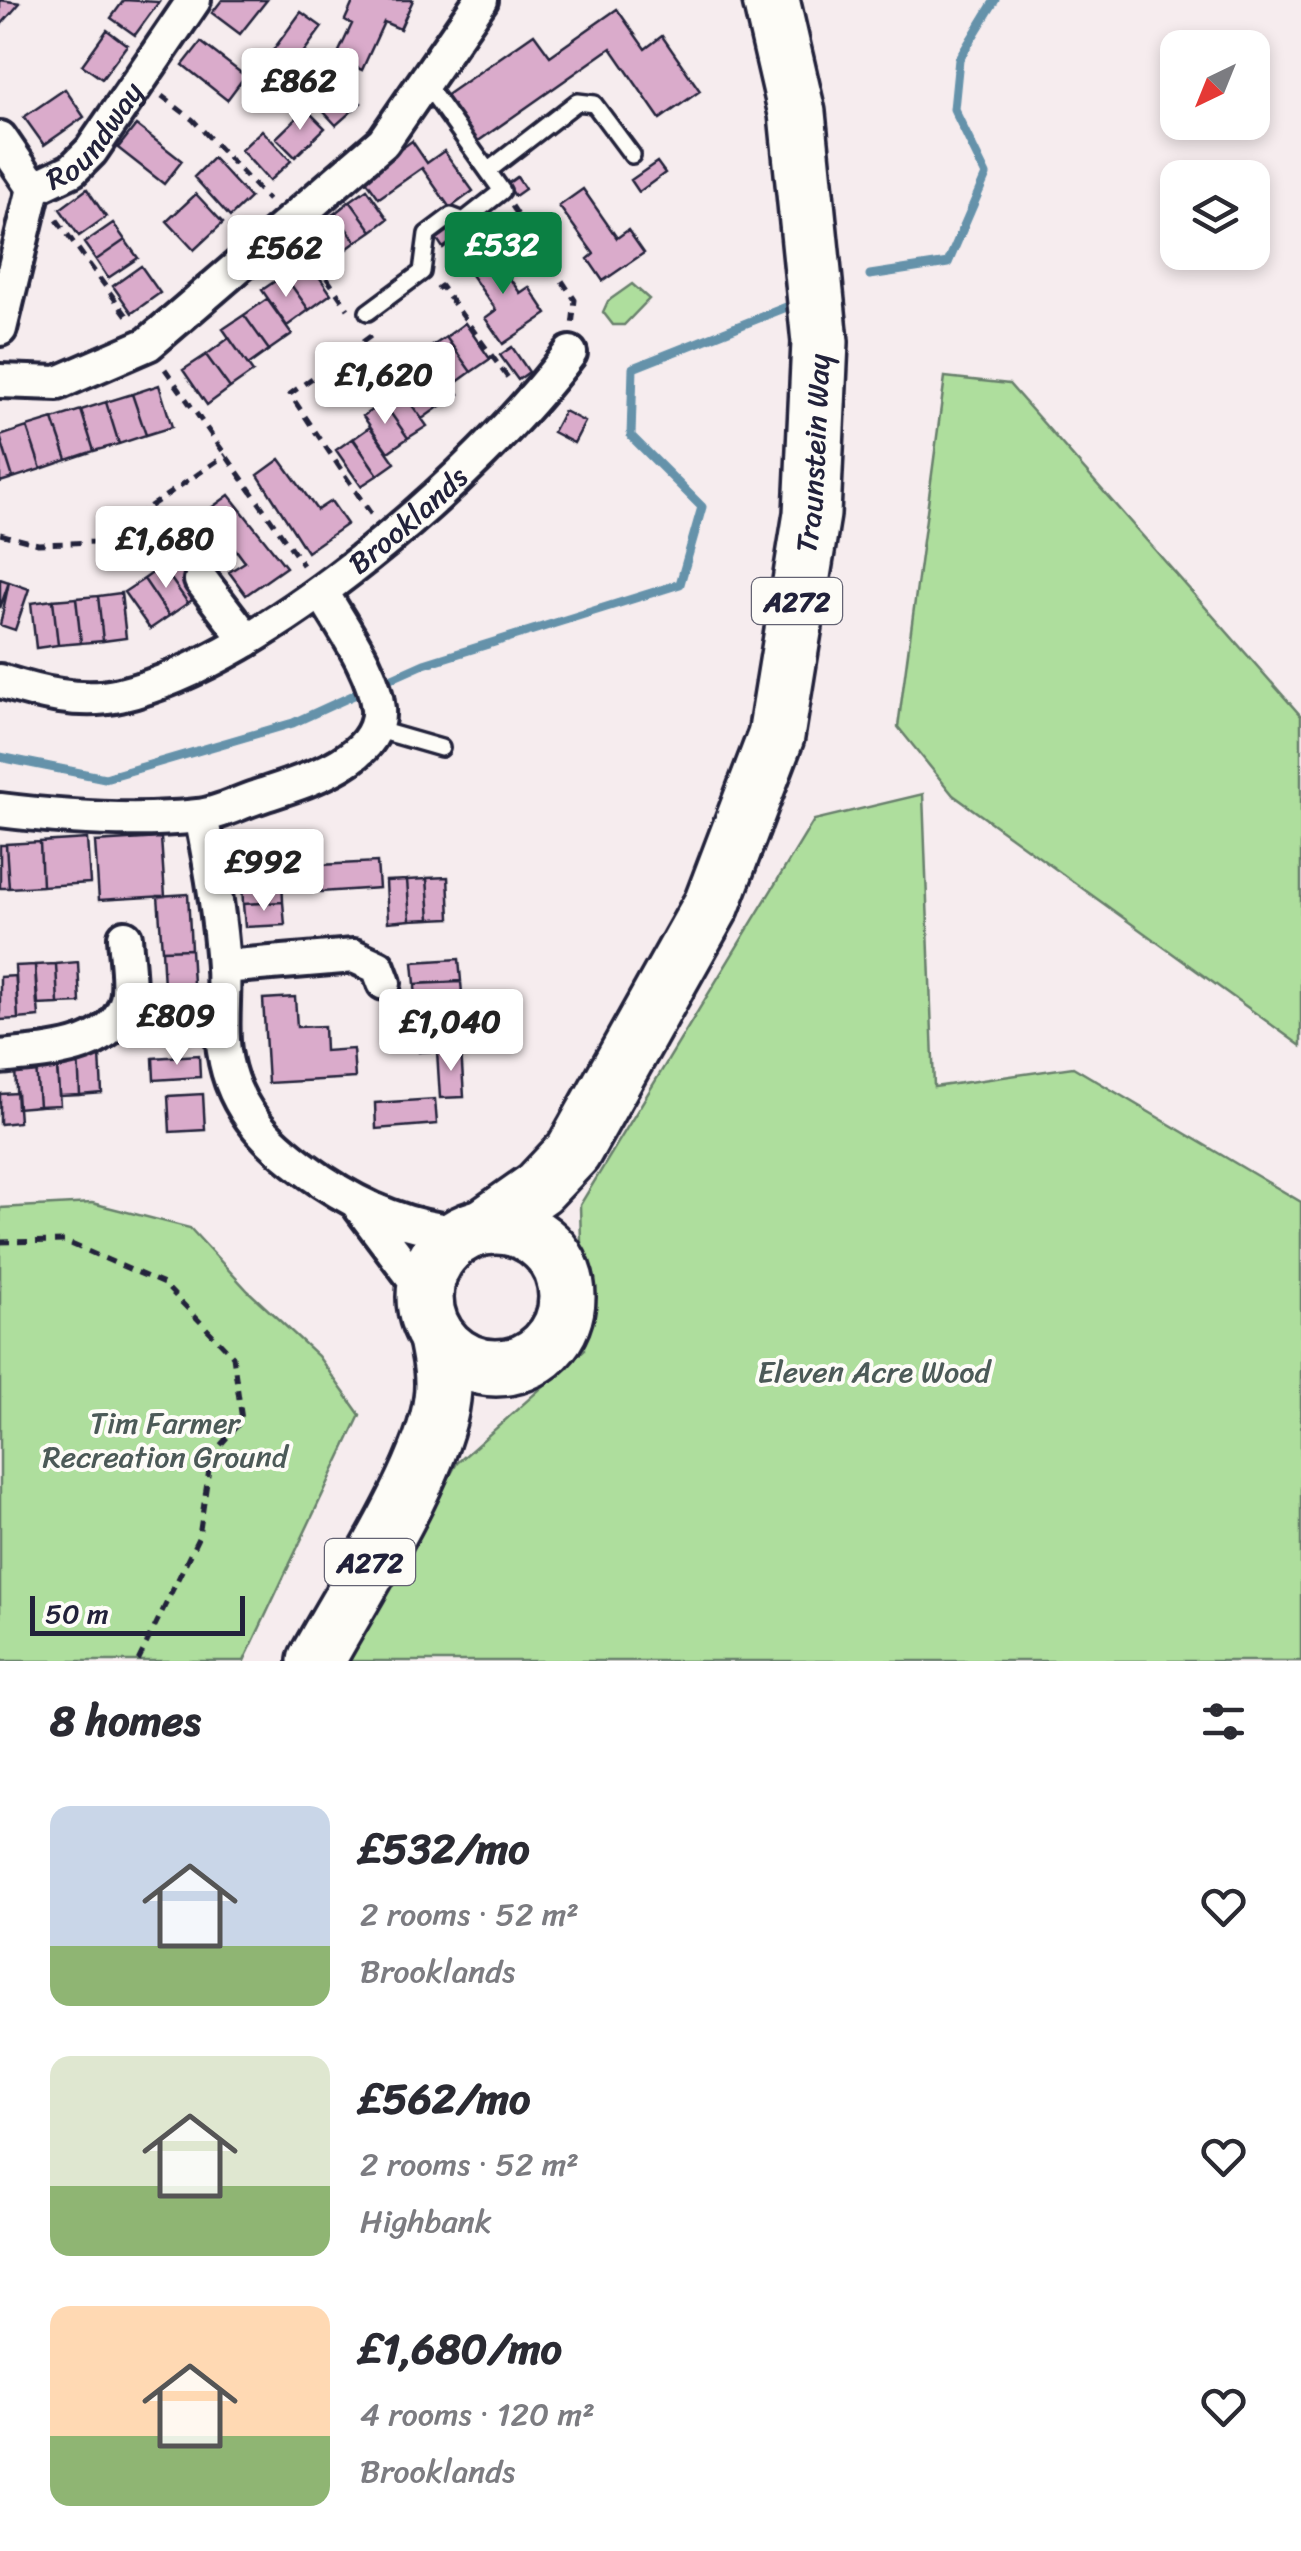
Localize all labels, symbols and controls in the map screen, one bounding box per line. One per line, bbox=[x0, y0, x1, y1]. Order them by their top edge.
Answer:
north arrow bbox=[1160, 30, 1270, 140]
map controls bbox=[1160, 30, 1270, 270]
pin: £862 bbox=[241, 48, 359, 133]
text: £862 bbox=[264, 52, 336, 109]
street label: Roundway bbox=[36, 70, 158, 206]
button: layers bbox=[1160, 160, 1270, 270]
pin: £532 bbox=[444, 212, 562, 297]
pin: £562 bbox=[227, 215, 345, 300]
text: £532 bbox=[467, 216, 539, 273]
text: £562 bbox=[249, 219, 323, 276]
pin: £1,620 bbox=[304, 342, 466, 427]
text: £1,620 bbox=[337, 346, 433, 403]
street label: Traunstein Way bbox=[779, 352, 846, 557]
street label: Brooklands bbox=[336, 452, 482, 589]
pin: £1,680 bbox=[85, 506, 247, 591]
text: £1,680 bbox=[118, 510, 215, 567]
road number: A272 bbox=[752, 578, 842, 624]
pin: £992 bbox=[205, 829, 323, 914]
text: £992 bbox=[227, 833, 301, 890]
pin: £809 bbox=[118, 983, 236, 1068]
text: £809 bbox=[139, 987, 215, 1044]
pin: £1,040 bbox=[370, 989, 532, 1074]
text: £1,040 bbox=[401, 993, 501, 1050]
park label: Eleven Acre Wood bbox=[758, 1345, 993, 1399]
park label: Tim Farmer Recreation Ground bbox=[43, 1396, 290, 1484]
road number: A272 bbox=[325, 1539, 415, 1585]
text: 50 m bbox=[45, 1589, 109, 1638]
scale bar bbox=[30, 1591, 245, 1636]
text: 8 homes bbox=[50, 1684, 201, 1758]
icon: filters bbox=[1196, 1694, 1251, 1749]
text: £532/mo bbox=[360, 1812, 530, 1886]
icon: home bbox=[130, 1846, 250, 1966]
icon: heart bbox=[1196, 1879, 1251, 1934]
text: 2 rooms · 52 m² bbox=[360, 1886, 579, 1943]
text: Brooklands bbox=[360, 1943, 515, 2000]
text: £562/mo bbox=[360, 2062, 530, 2136]
icon: home bbox=[130, 2096, 250, 2216]
icon: heart bbox=[1196, 2129, 1251, 2184]
text: 2 rooms · 52 m² bbox=[360, 2136, 579, 2193]
text: Highbank bbox=[360, 2193, 492, 2250]
text: £1,680/mo bbox=[360, 2312, 562, 2386]
icon: home bbox=[130, 2346, 250, 2466]
icon: heart bbox=[1196, 2379, 1251, 2434]
text: 4 rooms · 120 m² bbox=[360, 2386, 595, 2443]
text: Brooklands bbox=[360, 2443, 515, 2500]

